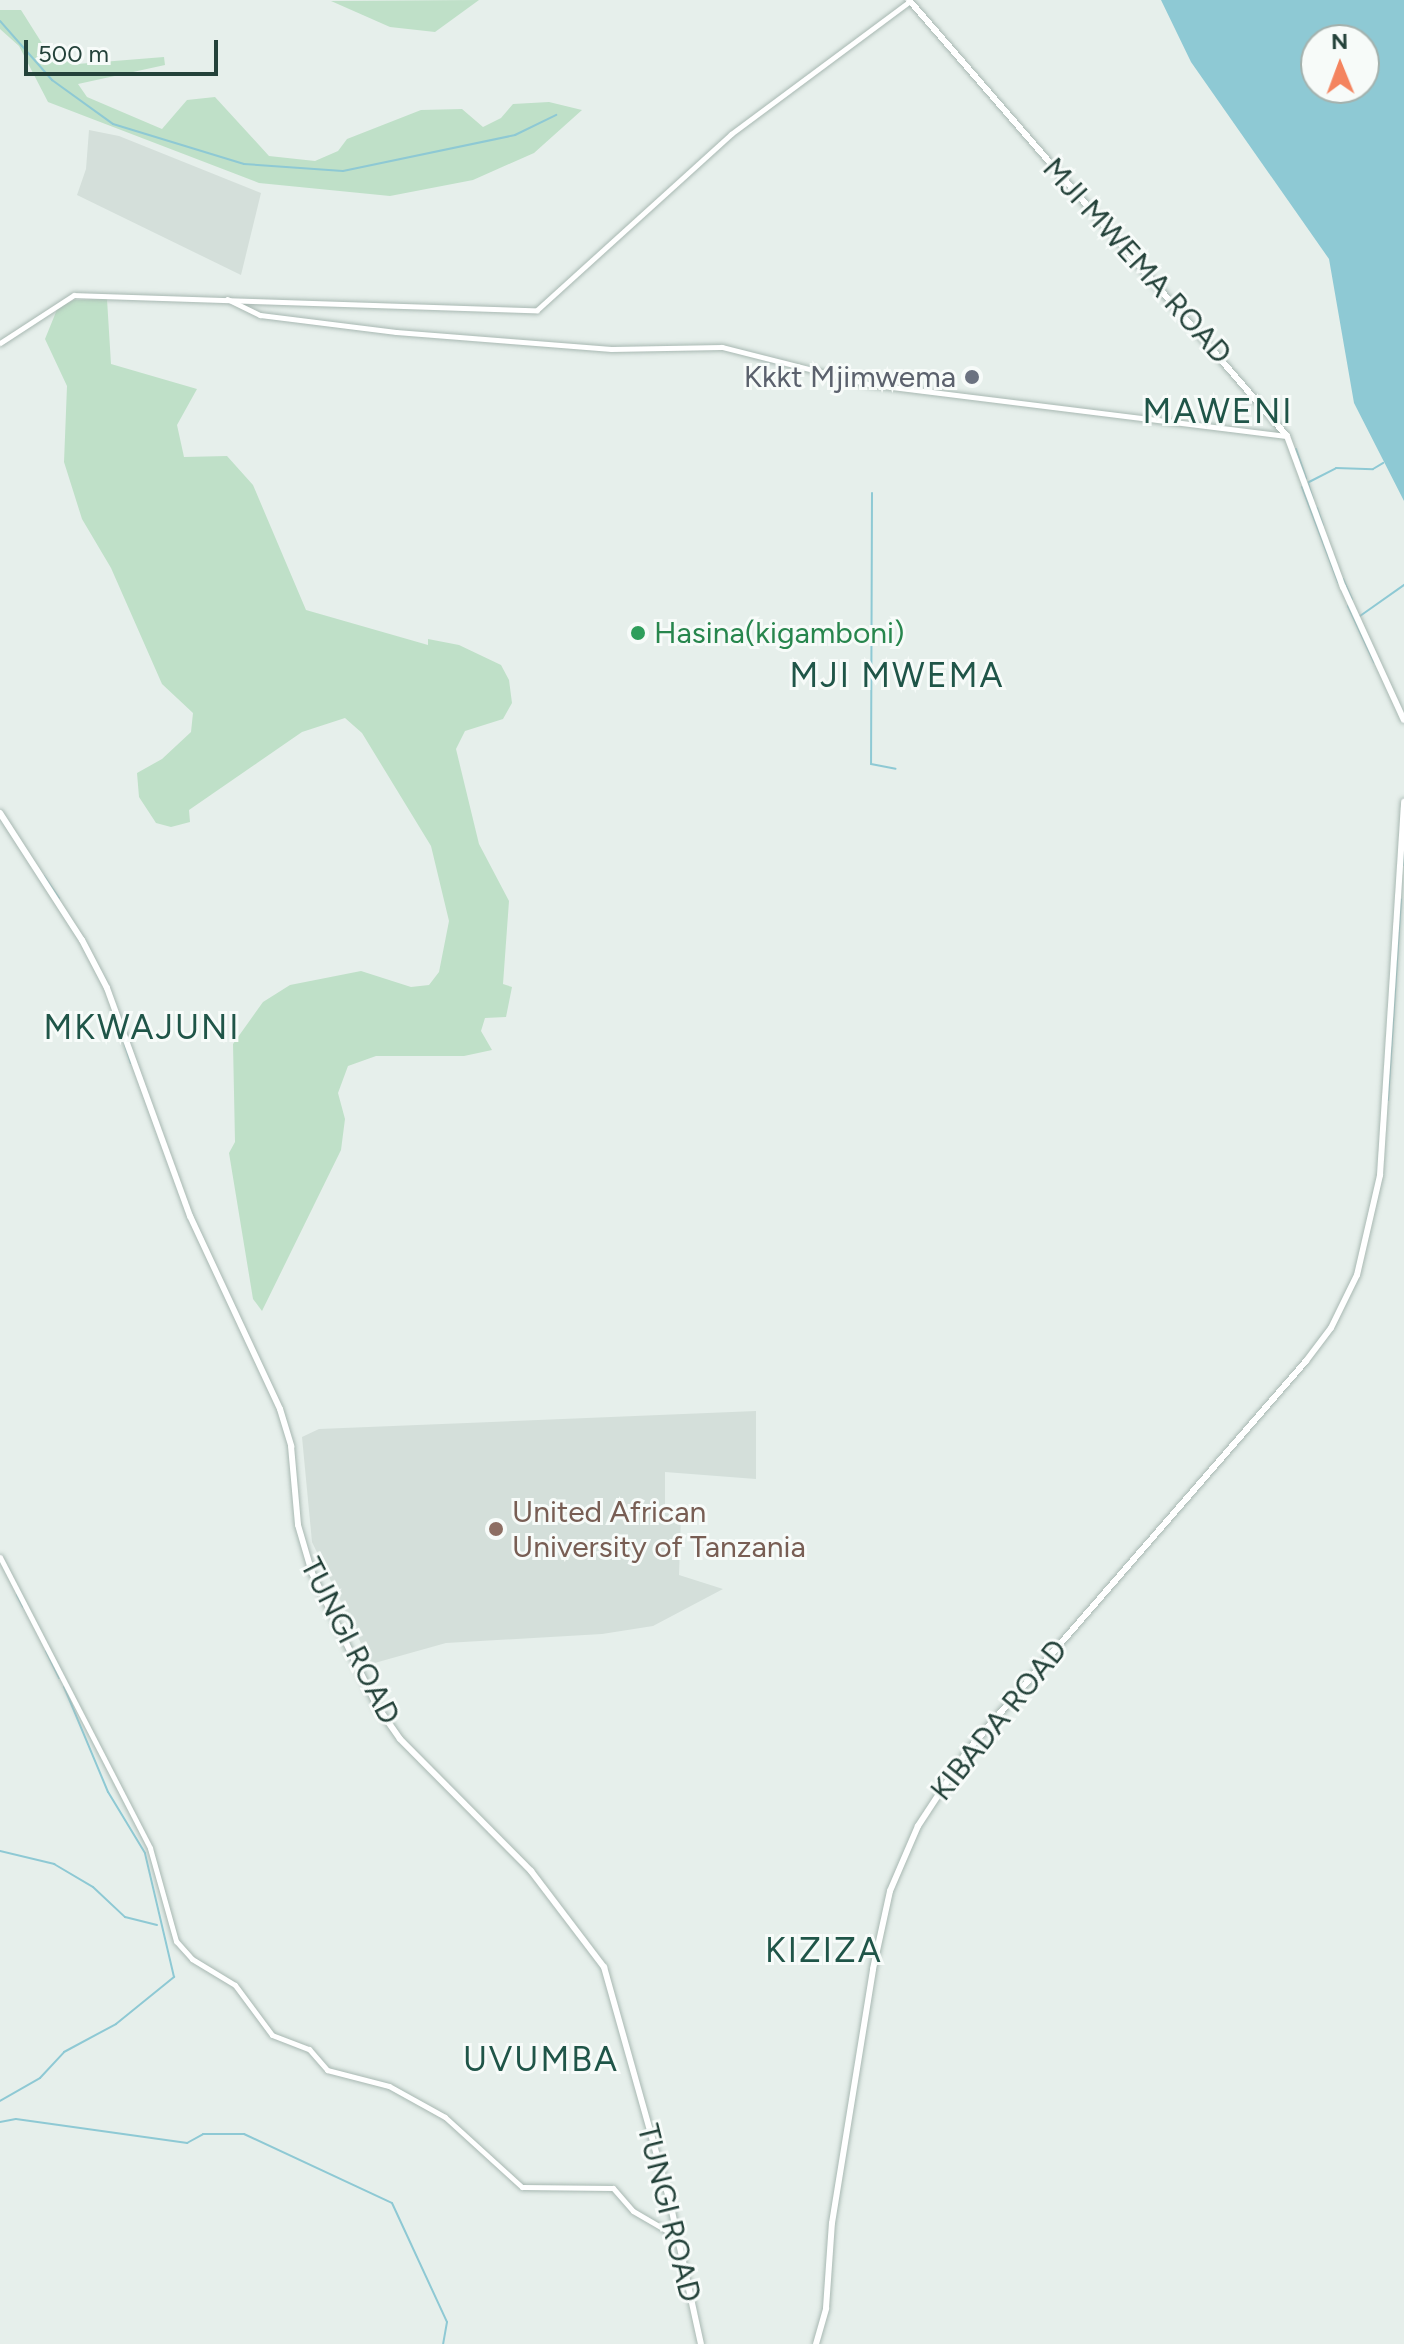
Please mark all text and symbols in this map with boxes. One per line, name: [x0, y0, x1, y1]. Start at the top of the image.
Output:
scale bar: [28, 24, 222, 74]
north arrow: [1300, 24, 1380, 104]
text: N: [1331, 28, 1348, 55]
text: 500 m: [38, 39, 109, 68]
street label: MJI MWEMA ROAD: [1035, 151, 1239, 371]
place label: Kkkt Mjimwema: [744, 359, 956, 395]
marker: Kkkt Mjimwema: [963, 368, 981, 386]
district label: MAWENI: [1143, 392, 1293, 432]
place label: Hasina(kigamboni): [654, 615, 905, 651]
marker: Hasina(kigamboni): [629, 624, 647, 642]
district label: MJI MWEMA: [789, 656, 1005, 696]
district label: MKWAJUNI: [43, 1008, 241, 1048]
place label: United African University of Tanzania: [512, 1494, 806, 1564]
marker: United African University of Tanzania: [487, 1520, 505, 1538]
street label: TUNGI ROAD: [293, 1552, 407, 1730]
street label: KIBADA ROAD: [923, 1632, 1075, 1808]
district label: KIZIZA: [765, 1931, 883, 1971]
district label: UVUMBA: [463, 2040, 619, 2080]
street label: TUNGI ROAD: [630, 2120, 708, 2306]

